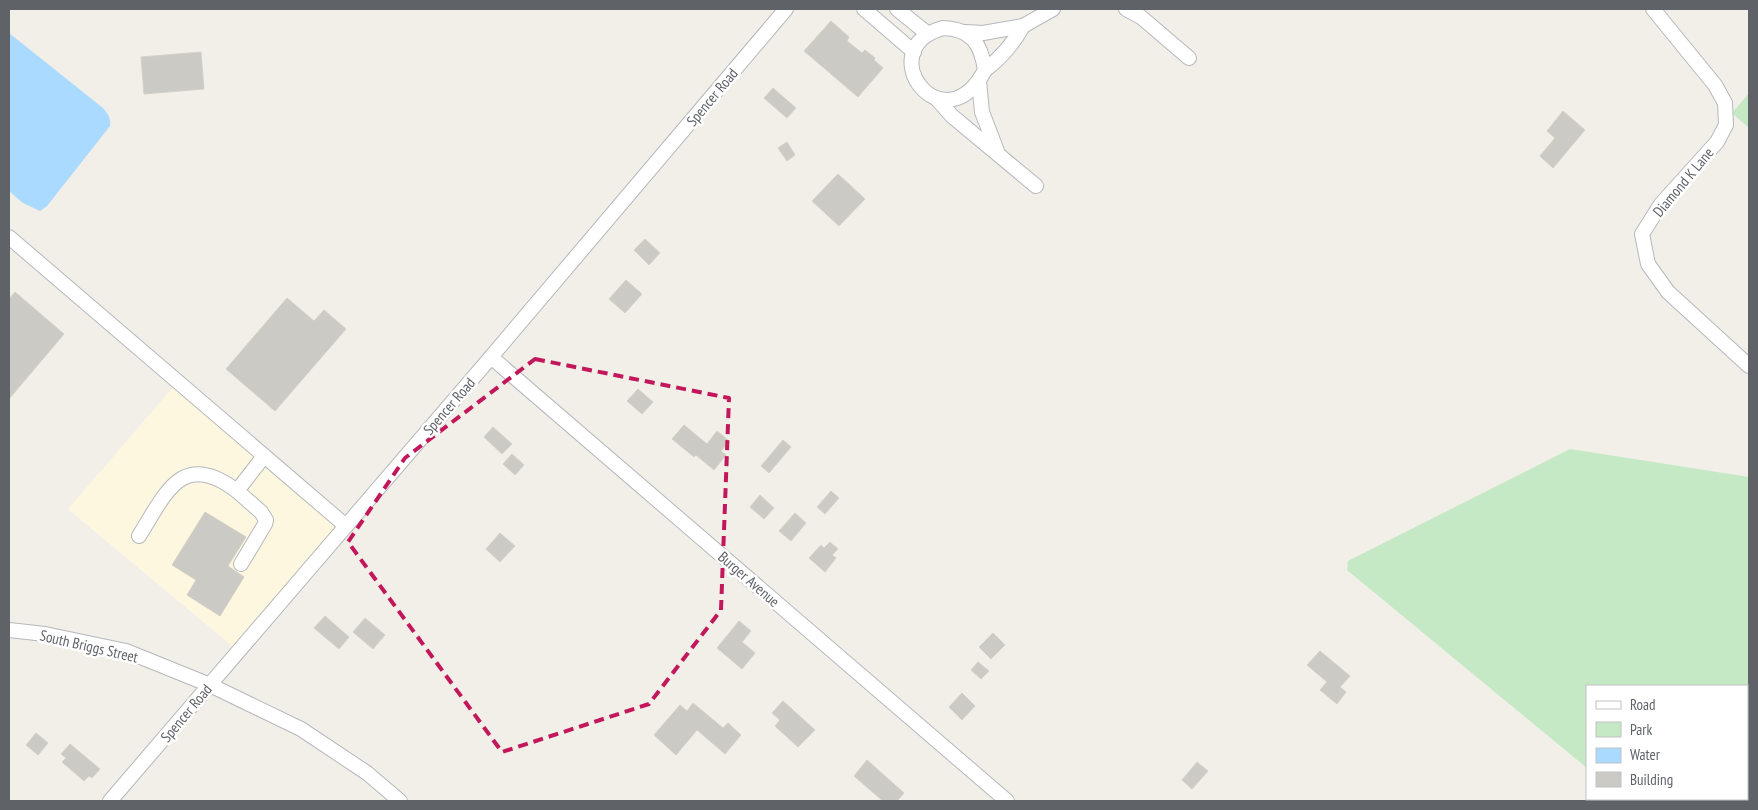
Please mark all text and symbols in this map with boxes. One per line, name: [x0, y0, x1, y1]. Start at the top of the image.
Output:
street label: Spencer Road: [682, 64, 742, 130]
street label: Diamond K Lane: [1649, 143, 1717, 221]
street label: Spencer Road: [419, 373, 479, 439]
street label: Burger Avenue: [714, 547, 784, 611]
street label: South Briggs Street: [38, 625, 140, 667]
street label: Spencer Road: [156, 680, 216, 746]
legend: [1586, 685, 1748, 800]
text: Road: [1630, 695, 1656, 714]
text: Park: [1630, 720, 1652, 739]
text: Water: [1630, 745, 1661, 764]
text: Building: [1630, 770, 1673, 789]

